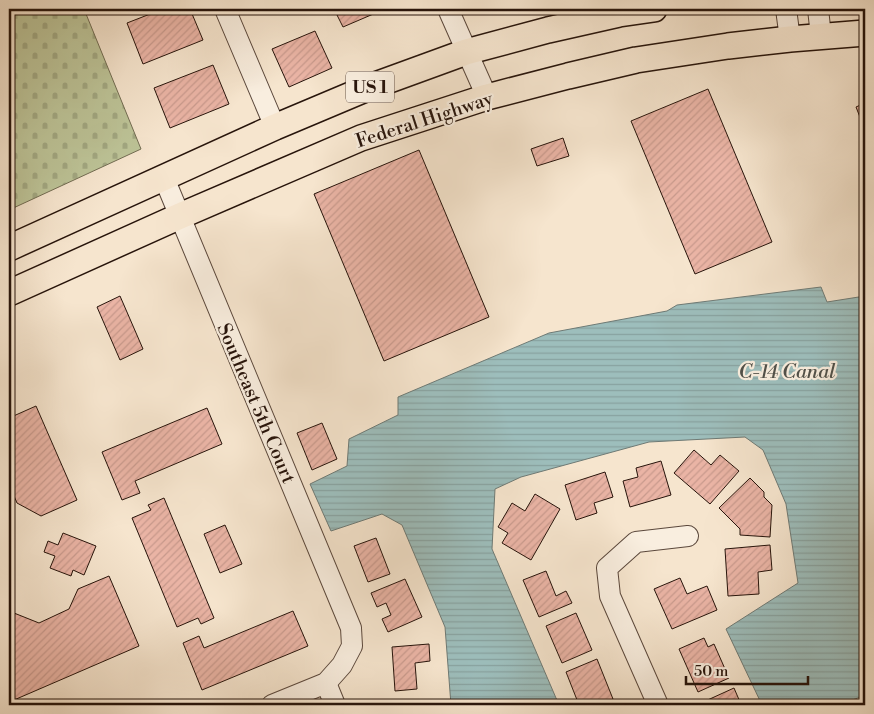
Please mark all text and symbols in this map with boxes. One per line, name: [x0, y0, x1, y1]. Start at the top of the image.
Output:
road number: US 1: [346, 72, 394, 102]
street label: Federal Highway: [353, 86, 497, 153]
street label: Southeast 5th Court: [211, 320, 301, 487]
water label: C-14 Canal: [738, 360, 836, 385]
scale bar: [686, 654, 809, 686]
text: 50 m: [694, 662, 728, 681]

